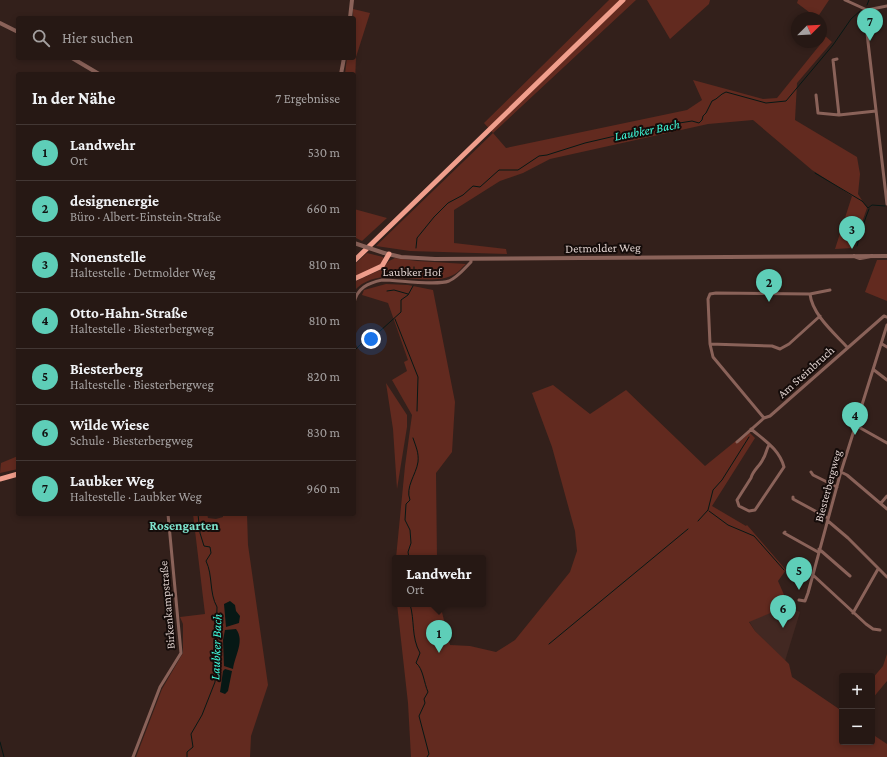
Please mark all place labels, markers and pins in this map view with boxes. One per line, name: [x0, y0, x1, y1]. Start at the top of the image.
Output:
pin: 7: [857, 8, 883, 41]
pin: 3: [839, 216, 865, 249]
pin: 2: [756, 269, 782, 302]
pin: 4: [842, 402, 868, 435]
pin: 5: [786, 557, 812, 590]
pin: 6: [770, 595, 796, 628]
pin: 1: [426, 620, 452, 653]

